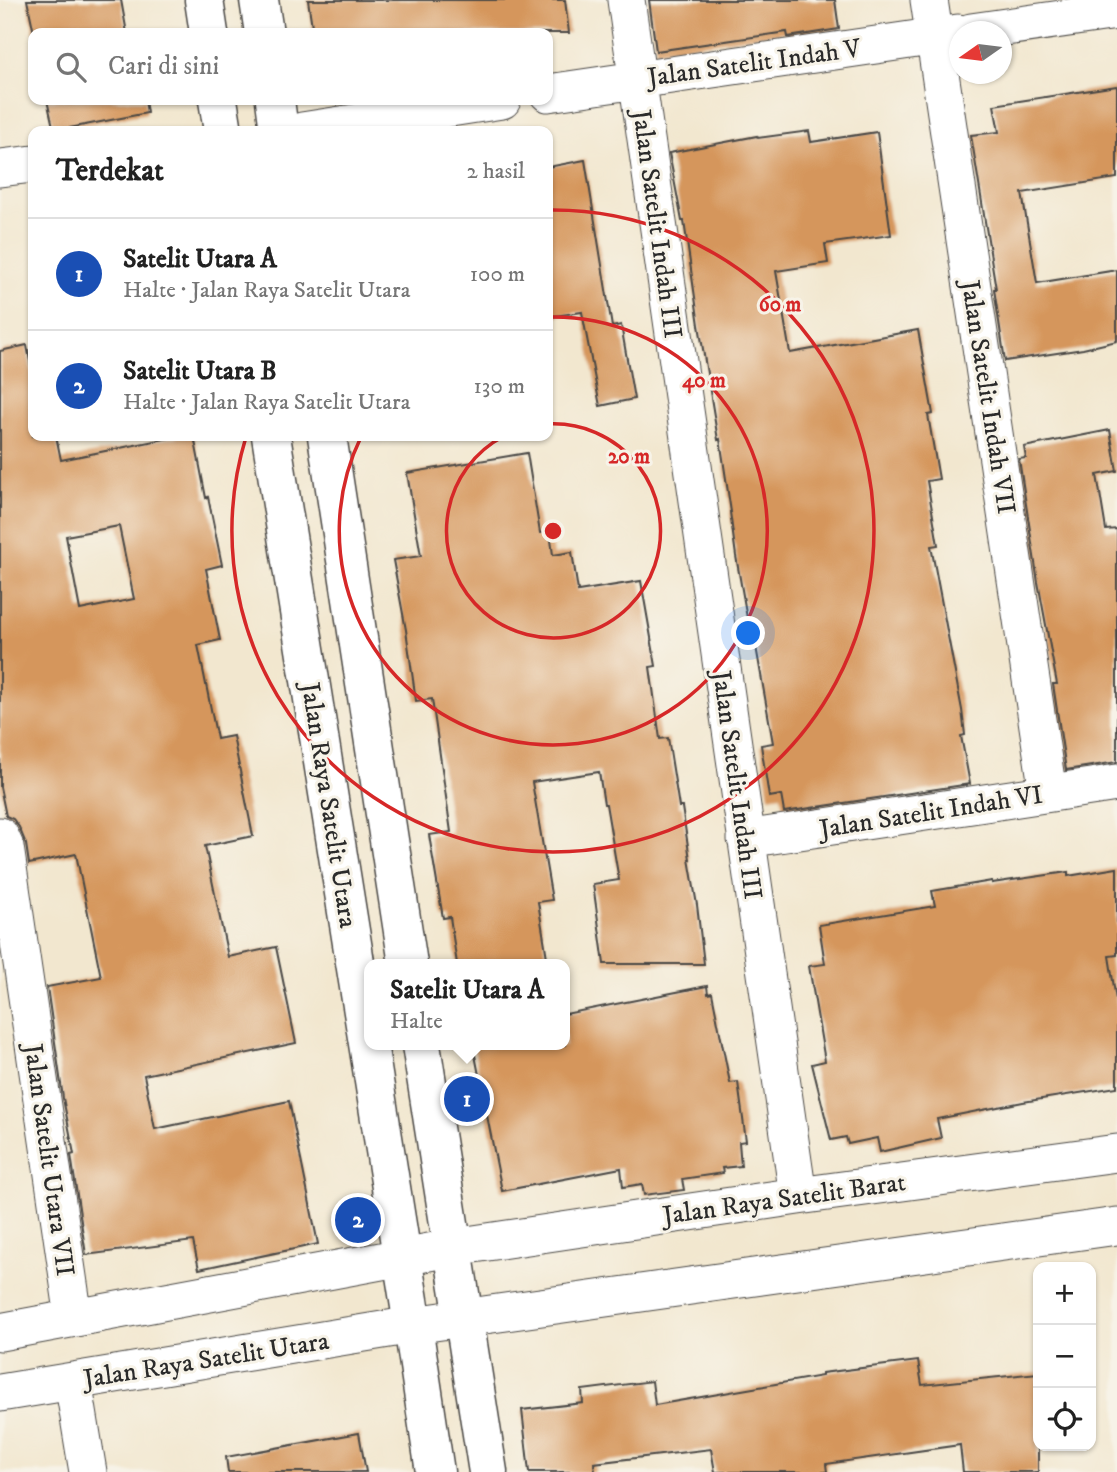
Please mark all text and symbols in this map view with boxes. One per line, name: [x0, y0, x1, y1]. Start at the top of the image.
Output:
north arrow: [949, 21, 1012, 84]
search box: [28, 28, 553, 105]
street label: Jalan Satelit Indah V: [644, 32, 863, 95]
icon: search: [52, 48, 90, 86]
text: Cari di sini: [108, 50, 219, 83]
street label: Jalan Satelit Indah III: [624, 106, 689, 341]
text: Terdekat: [56, 153, 164, 190]
text: 2 hasil: [466, 157, 525, 186]
text: Satelit Utara A: [123, 243, 277, 276]
text: 1: [75, 260, 83, 289]
text: 100 m: [470, 260, 525, 289]
text: Halte · Jalan Raya Satelit Utara: [123, 276, 410, 305]
street label: Jalan Satelit Indah VII: [952, 276, 1022, 517]
text: 60 m: [759, 292, 801, 318]
text: Satelit Utara B: [123, 355, 277, 388]
text: 40 m: [682, 368, 726, 394]
text: 2: [73, 372, 85, 401]
text: 130 m: [473, 372, 525, 401]
text: Halte · Jalan Raya Satelit Utara: [123, 388, 410, 417]
text: 20 m: [608, 444, 650, 470]
centre of rings: [541, 519, 565, 543]
your location: [731, 616, 765, 650]
street label: Jalan Satelit Indah III: [704, 667, 769, 902]
street label: Jalan Raya Satelit Utara: [293, 678, 364, 930]
street label: Jalan Satelit Indah VI: [815, 779, 1045, 847]
popup: [364, 959, 570, 1050]
text: Satelit Utara A: [390, 974, 544, 1007]
text: Halte: [390, 1007, 443, 1036]
street label: Jalan Satelit Utara VII: [16, 1040, 81, 1278]
pin: 1: [444, 1073, 490, 1125]
street label: Jalan Raya Satelit Barat: [659, 1166, 908, 1233]
pin: 2: [335, 1194, 381, 1246]
map controls: [1033, 1262, 1096, 1451]
button: +: [1033, 1262, 1096, 1325]
street label: Jalan Raya Satelit Utara: [79, 1325, 331, 1396]
button: −: [1033, 1325, 1096, 1388]
button: locate: [1033, 1388, 1096, 1451]

